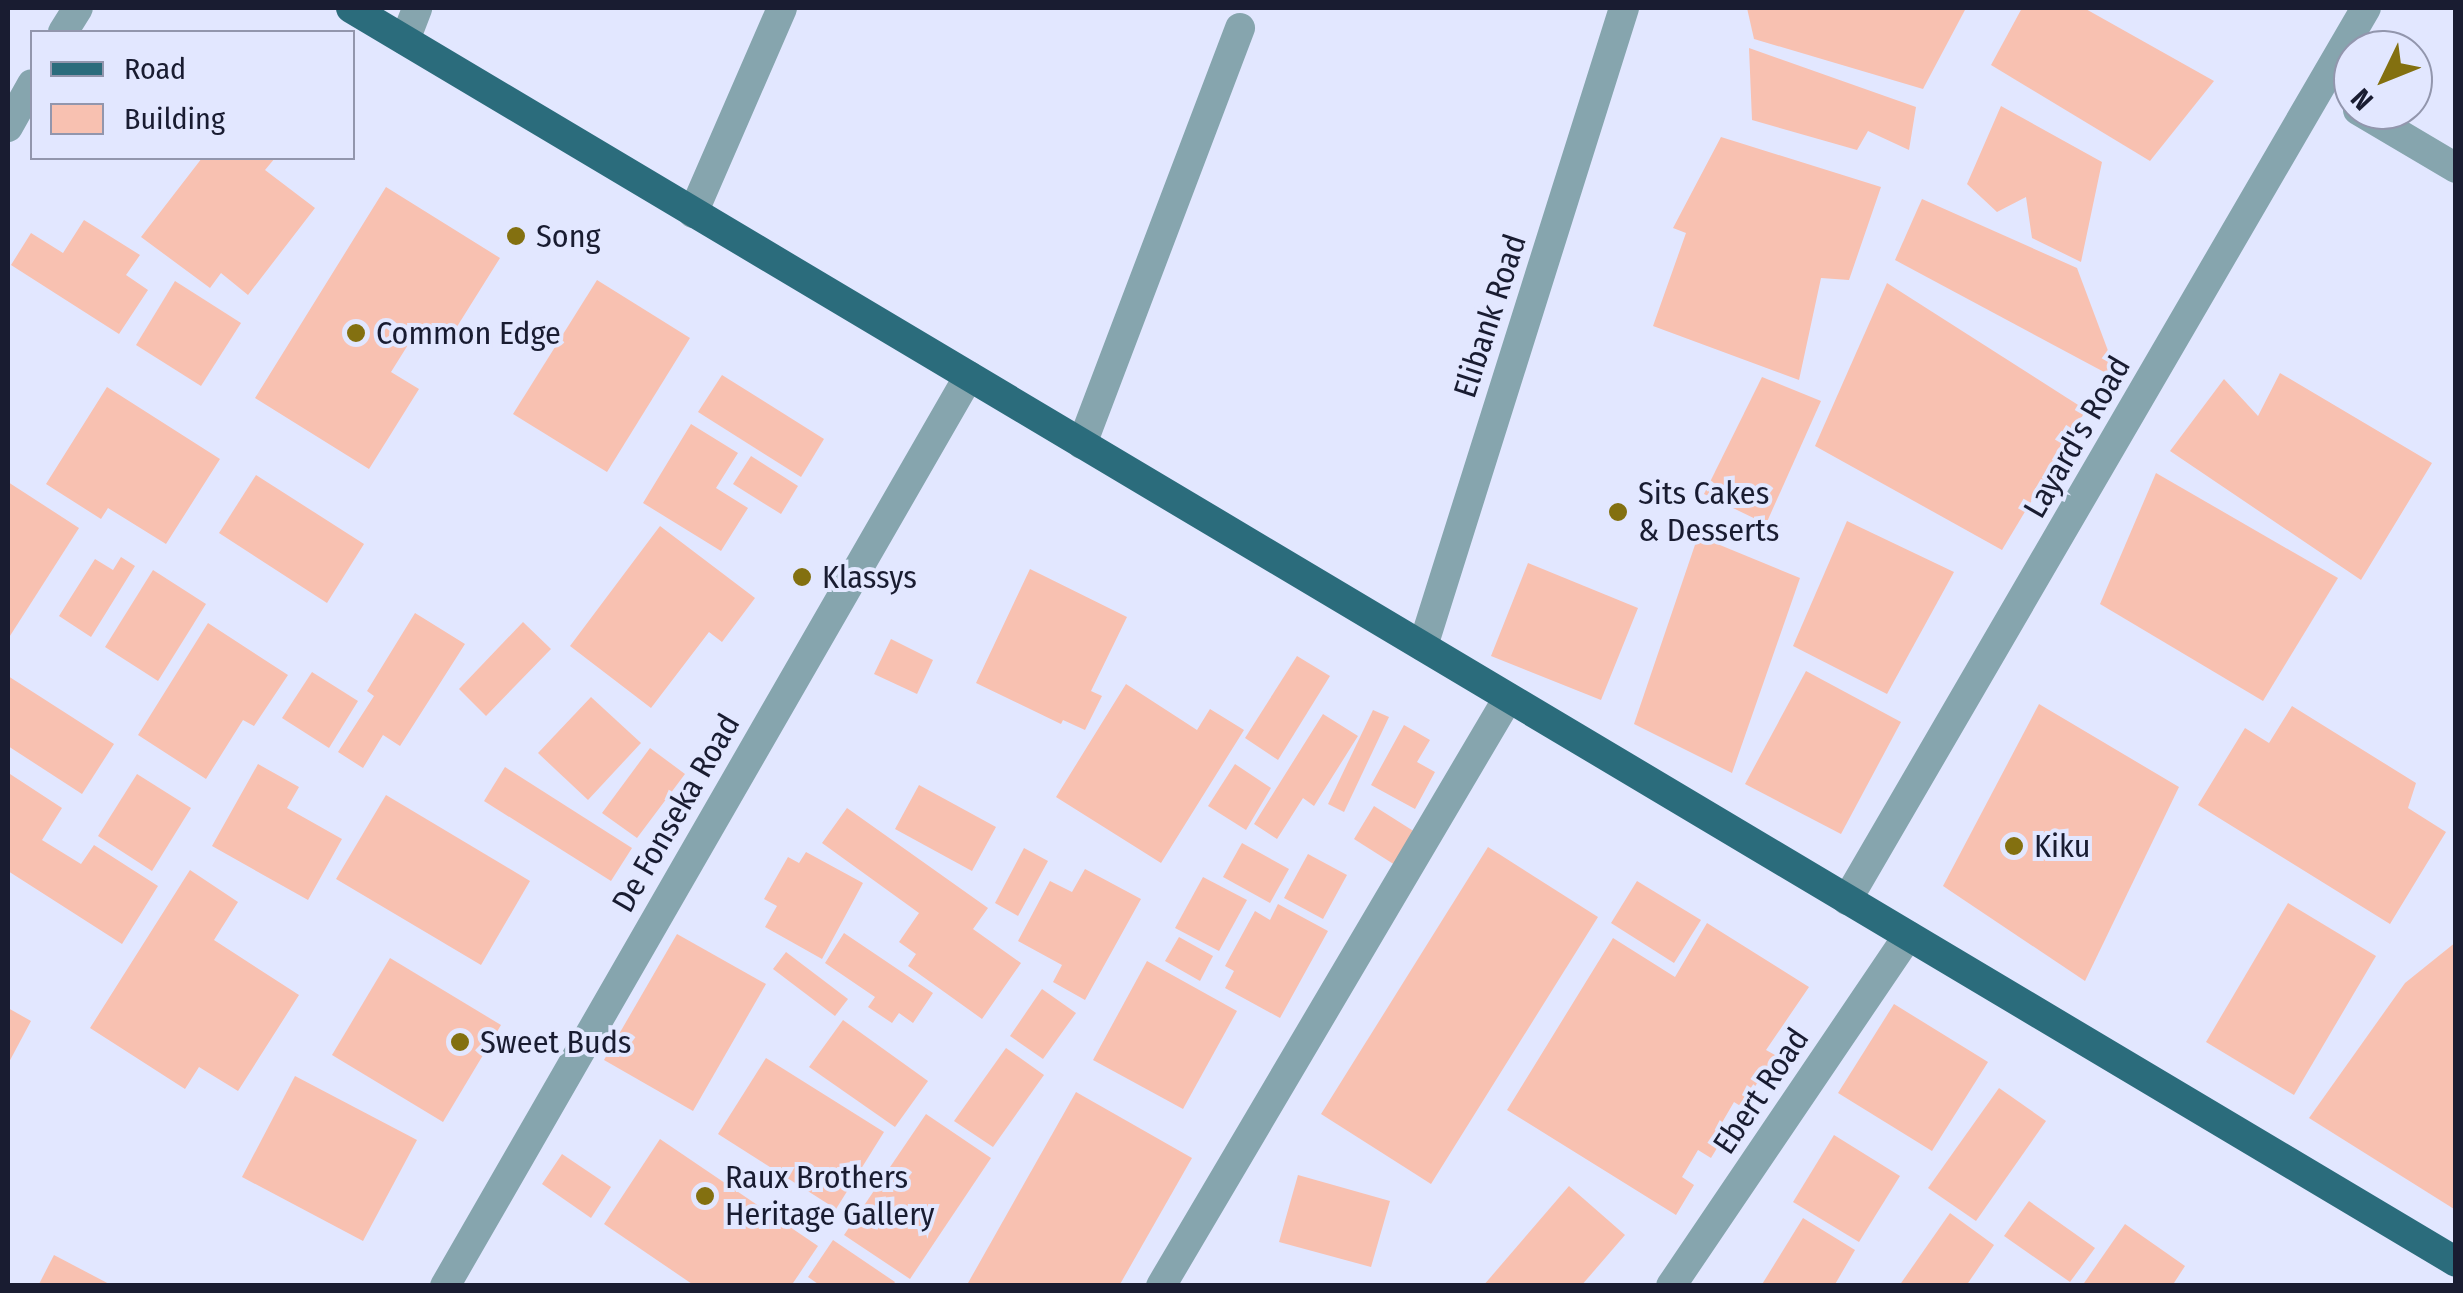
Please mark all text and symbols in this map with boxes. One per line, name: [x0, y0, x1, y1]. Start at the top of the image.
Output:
legend: [30, 30, 355, 160]
north arrow: [2333, 30, 2433, 130]
text: Road: [124, 51, 186, 87]
text: N: [2344, 82, 2380, 117]
text: Building: [124, 101, 225, 137]
place label: Song: [536, 217, 601, 255]
marker: Song: [505, 225, 527, 247]
street label: Elibank Road: [1446, 230, 1534, 402]
place label: Common Edge: [376, 314, 561, 352]
marker: Common Edge: [345, 322, 367, 344]
street label: Layard's Road: [2015, 350, 2139, 524]
place label: Sits Cakes & Desserts: [1638, 475, 1779, 550]
marker: Sits Cakes & Desserts: [1607, 501, 1629, 523]
place label: Klassys: [822, 558, 917, 596]
marker: Klassys: [791, 566, 813, 588]
street label: De Fonseka Road: [604, 707, 748, 919]
place label: Kiku: [2034, 827, 2090, 865]
marker: Kiku: [2003, 835, 2025, 857]
street label: Ebert Road: [1705, 1021, 1817, 1161]
place label: Sweet Buds: [480, 1023, 631, 1061]
marker: Sweet Buds: [449, 1031, 471, 1053]
place label: Raux Brothers Heritage Gallery: [725, 1159, 935, 1234]
marker: Raux Brothers Heritage Gallery: [694, 1185, 716, 1207]

